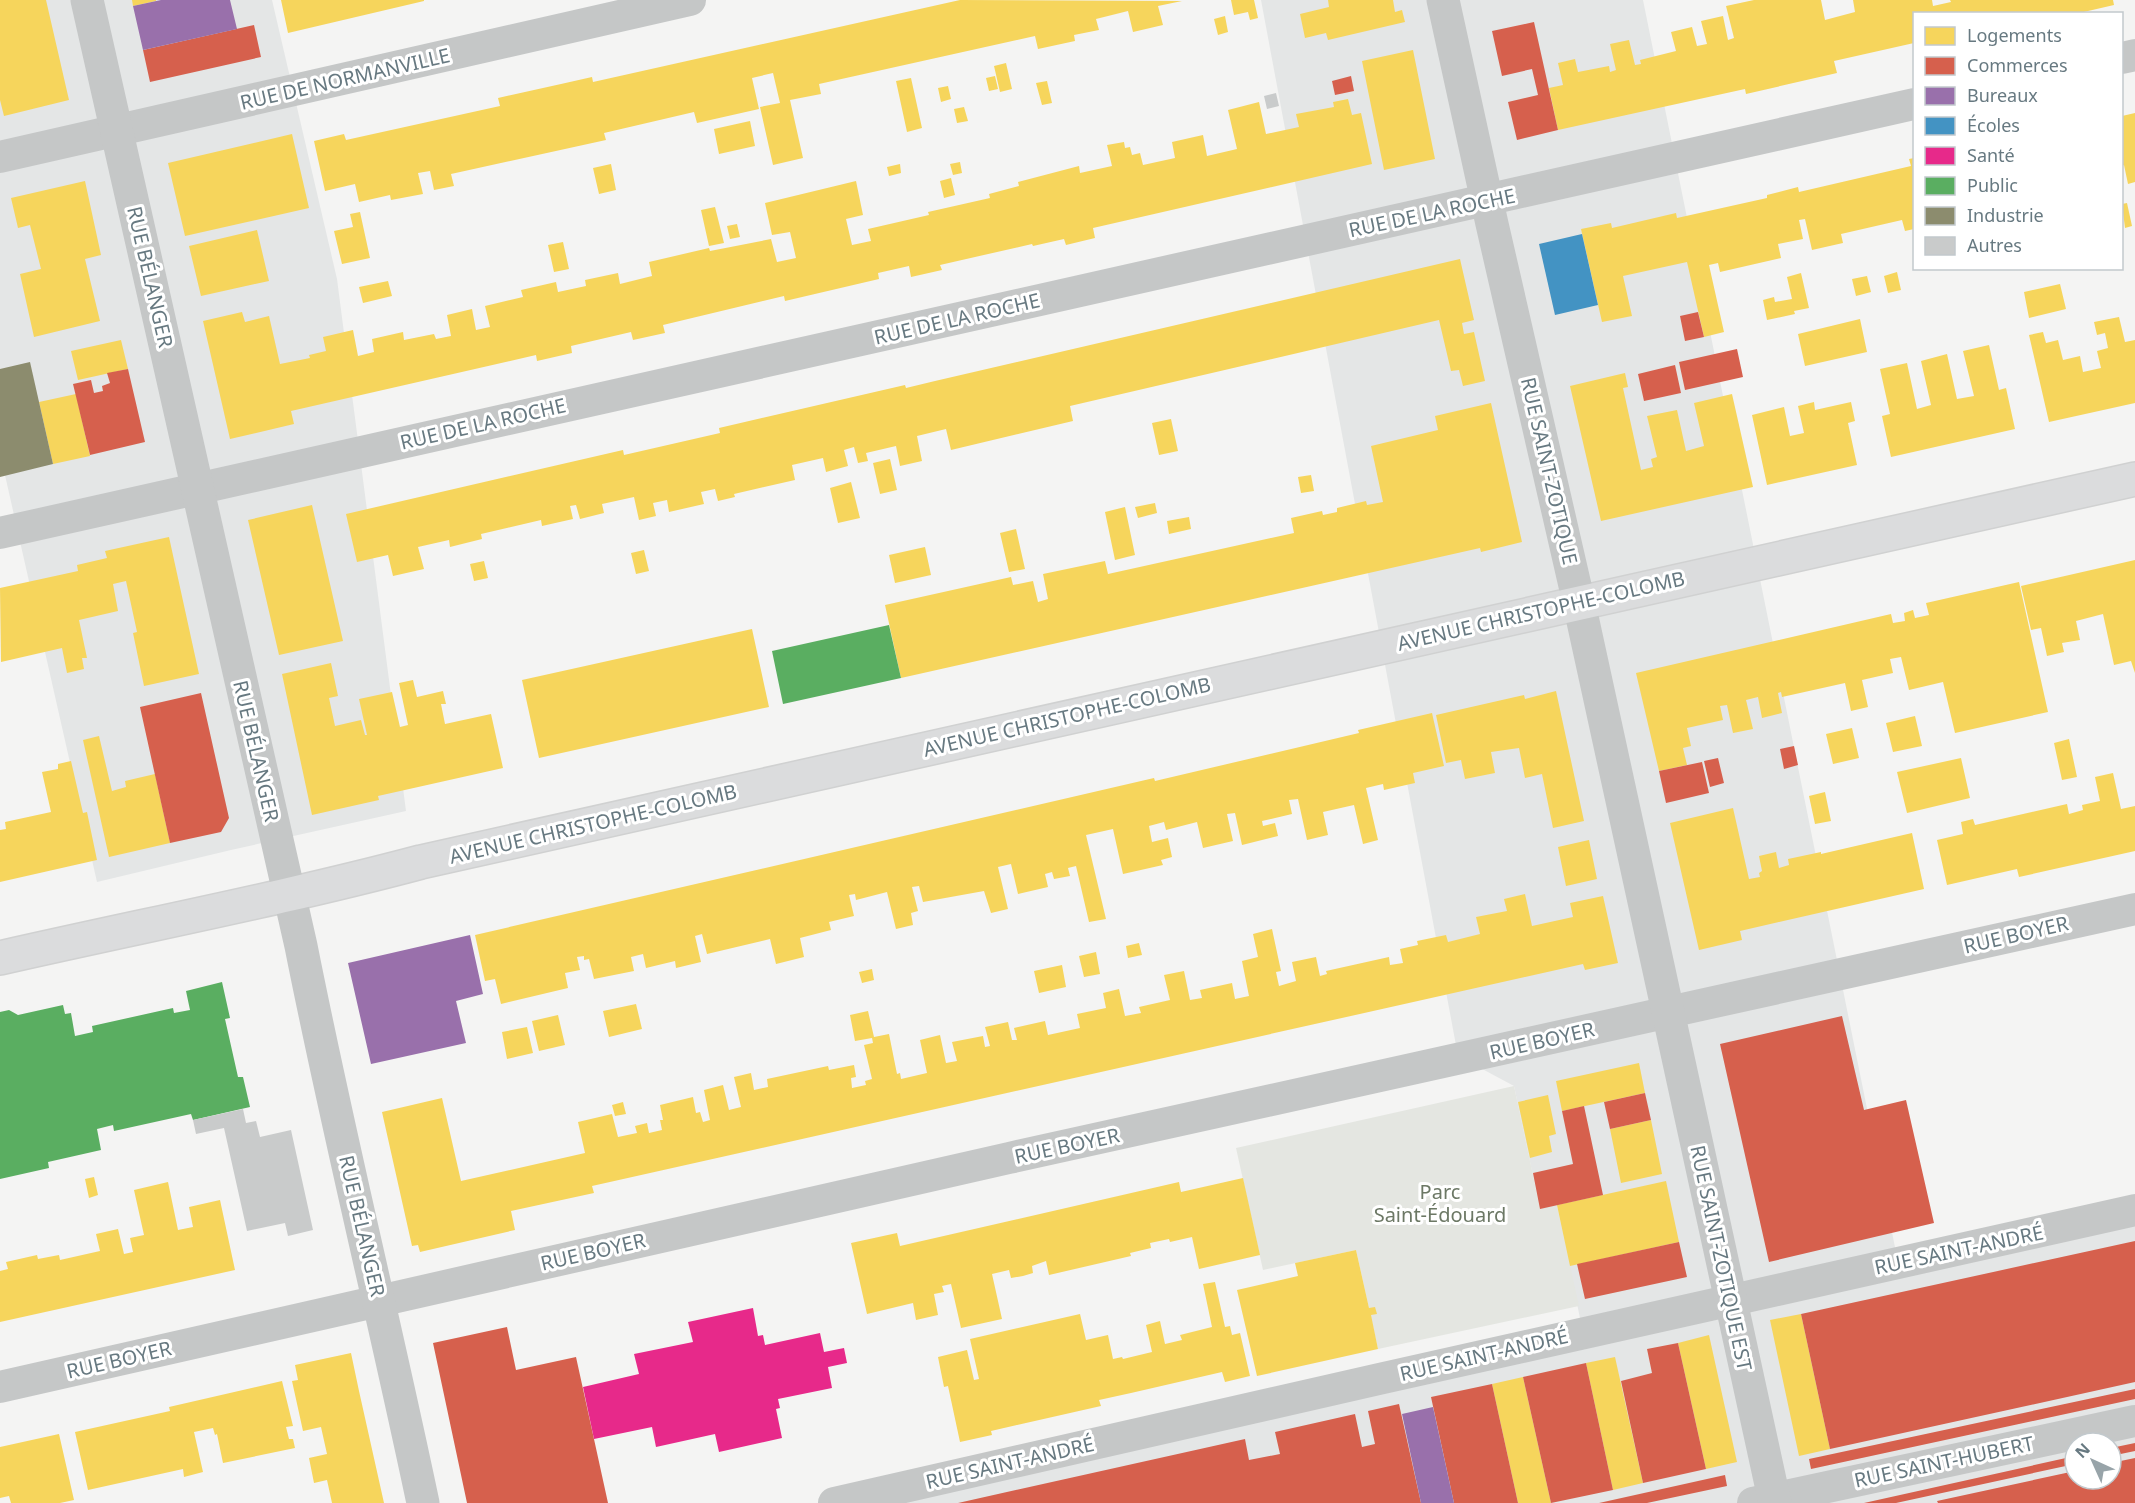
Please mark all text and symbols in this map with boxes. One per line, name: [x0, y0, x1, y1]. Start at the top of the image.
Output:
legend: [1913, 12, 2123, 270]
text: Logements: [1967, 23, 2062, 47]
street label: RUE DE NORMANVILLE: [237, 41, 452, 116]
text: Commerces: [1967, 53, 2068, 77]
text: Bureaux: [1967, 83, 2038, 107]
text: Écoles: [1967, 113, 2020, 137]
text: Santé: [1967, 143, 2015, 167]
text: Public: [1967, 173, 2018, 197]
street label: RUE DE LA ROCHE: [1346, 182, 1518, 243]
text: Industrie: [1967, 203, 2044, 227]
street label: RUE BÉLANGER: [121, 204, 180, 351]
text: Autres: [1967, 233, 2022, 257]
street label: RUE DE LA ROCHE: [871, 286, 1042, 351]
street label: RUE SAINT-ZOTIQUE: [1515, 375, 1584, 567]
street label: RUE DE LA ROCHE: [397, 391, 568, 456]
street label: AVENUE CHRISTOPHE-COLOMB: [1394, 564, 1687, 657]
street label: AVENUE CHRISTOPHE-COLOMB: [920, 670, 1213, 763]
street label: RUE BÉLANGER: [227, 678, 286, 825]
street label: AVENUE CHRISTOPHE-COLOMB: [446, 777, 739, 870]
street label: RUE BOYER: [1961, 909, 2071, 960]
street label: RUE BOYER: [1487, 1015, 1597, 1066]
street label: RUE BOYER: [1012, 1121, 1122, 1170]
street label: RUE SAINT-ZOTIQUE EST: [1684, 1143, 1759, 1373]
street label: RUE BÉLANGER: [333, 1153, 392, 1300]
park label: Parc Saint-Édouard: [1374, 1178, 1506, 1228]
street label: RUE SAINT-ANDRÉ: [1872, 1218, 2046, 1281]
street label: RUE BOYER: [538, 1226, 648, 1277]
street label: RUE SAINT-ANDRÉ: [1397, 1322, 1571, 1387]
street label: RUE BOYER: [64, 1334, 174, 1385]
street label: RUE SAINT-HUBERT: [1852, 1429, 2036, 1494]
street label: RUE SAINT-ANDRÉ: [923, 1430, 1097, 1495]
north arrow: [2063, 1431, 2123, 1491]
text: N: [2070, 1438, 2095, 1463]

